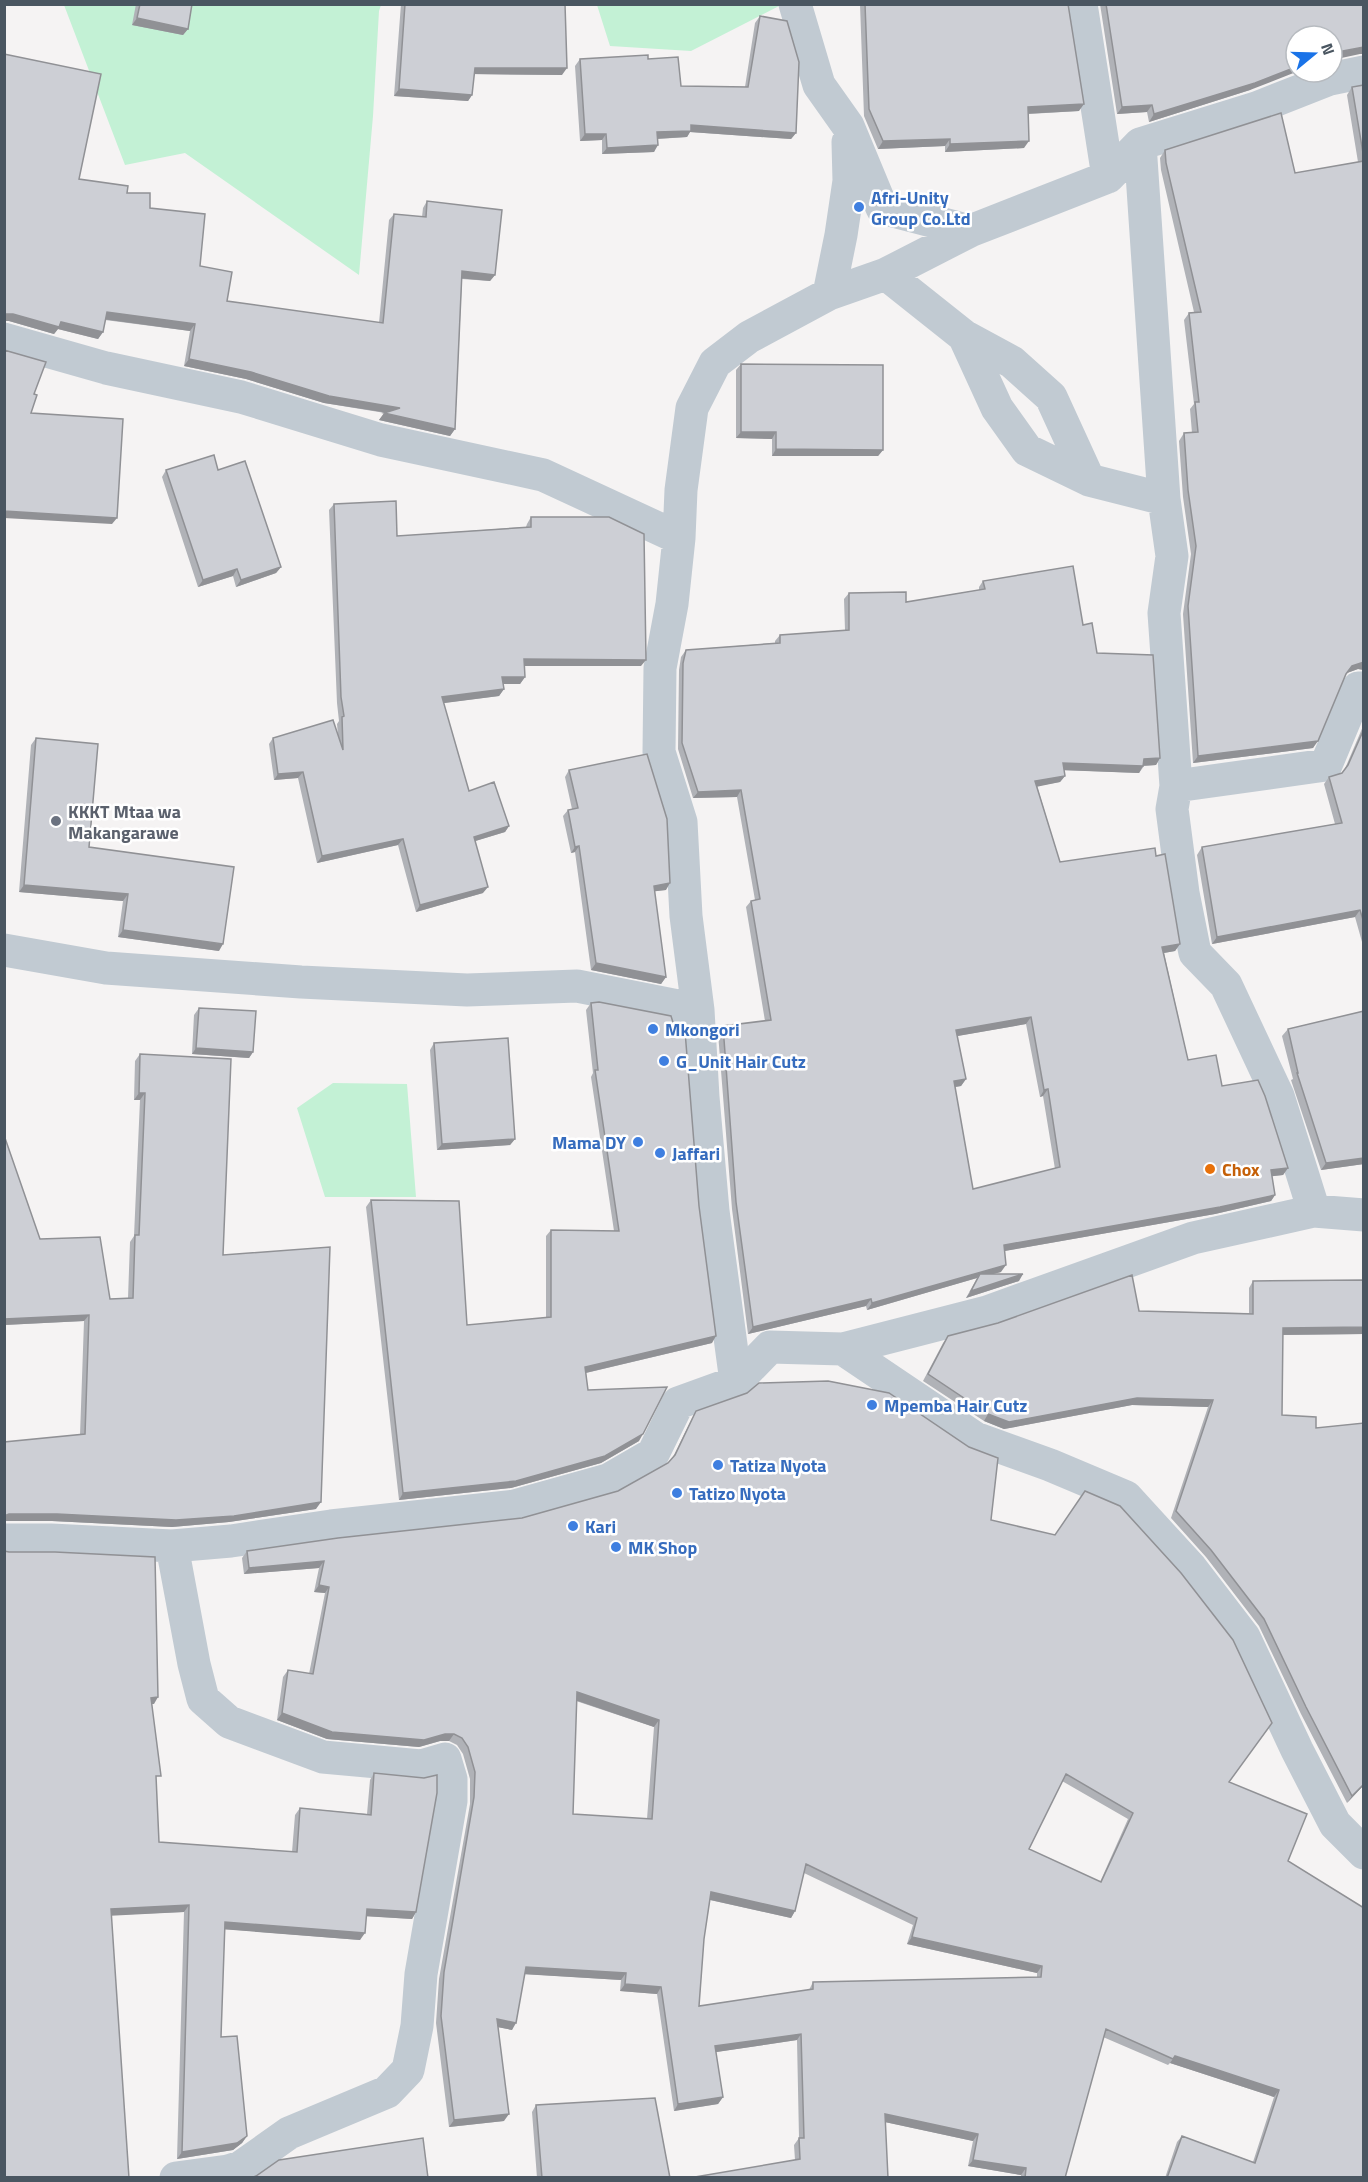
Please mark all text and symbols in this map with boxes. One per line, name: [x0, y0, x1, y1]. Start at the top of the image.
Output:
north arrow: [1284, 24, 1344, 84]
text: N: [1315, 40, 1341, 58]
place label: Afri-Unity Group Co.Ltd: [871, 184, 971, 232]
marker: Afri-Unity Group Co.Ltd: [852, 200, 866, 214]
place label: KKKT Mtaa wa Makangarawe: [68, 798, 181, 846]
marker: KKKT Mtaa wa Makangarawe: [49, 814, 63, 828]
place label: Mkongori: [665, 1016, 740, 1043]
marker: Mkongori: [646, 1022, 660, 1036]
place label: G_Unit Hair Cutz: [676, 1048, 806, 1075]
marker: G_Unit Hair Cutz: [657, 1054, 671, 1068]
place label: Mama DY: [552, 1129, 627, 1156]
marker: Mama DY: [631, 1135, 645, 1149]
place label: Jaffari: [672, 1140, 720, 1167]
marker: Jaffari: [653, 1146, 667, 1160]
place label: Chox: [1222, 1156, 1260, 1183]
marker: Chox: [1203, 1162, 1217, 1176]
place label: Mpemba Hair Cutz: [884, 1392, 1028, 1419]
marker: Mpemba Hair Cutz: [865, 1398, 879, 1412]
place label: Tatiza Nyota: [730, 1452, 827, 1479]
marker: Tatiza Nyota: [711, 1458, 725, 1472]
place label: Tatizo Nyota: [689, 1480, 786, 1507]
marker: Tatizo Nyota: [670, 1486, 684, 1500]
place label: Kari: [585, 1513, 616, 1540]
marker: Kari: [566, 1519, 580, 1533]
place label: MK Shop: [628, 1534, 697, 1561]
marker: MK Shop: [609, 1540, 623, 1554]

